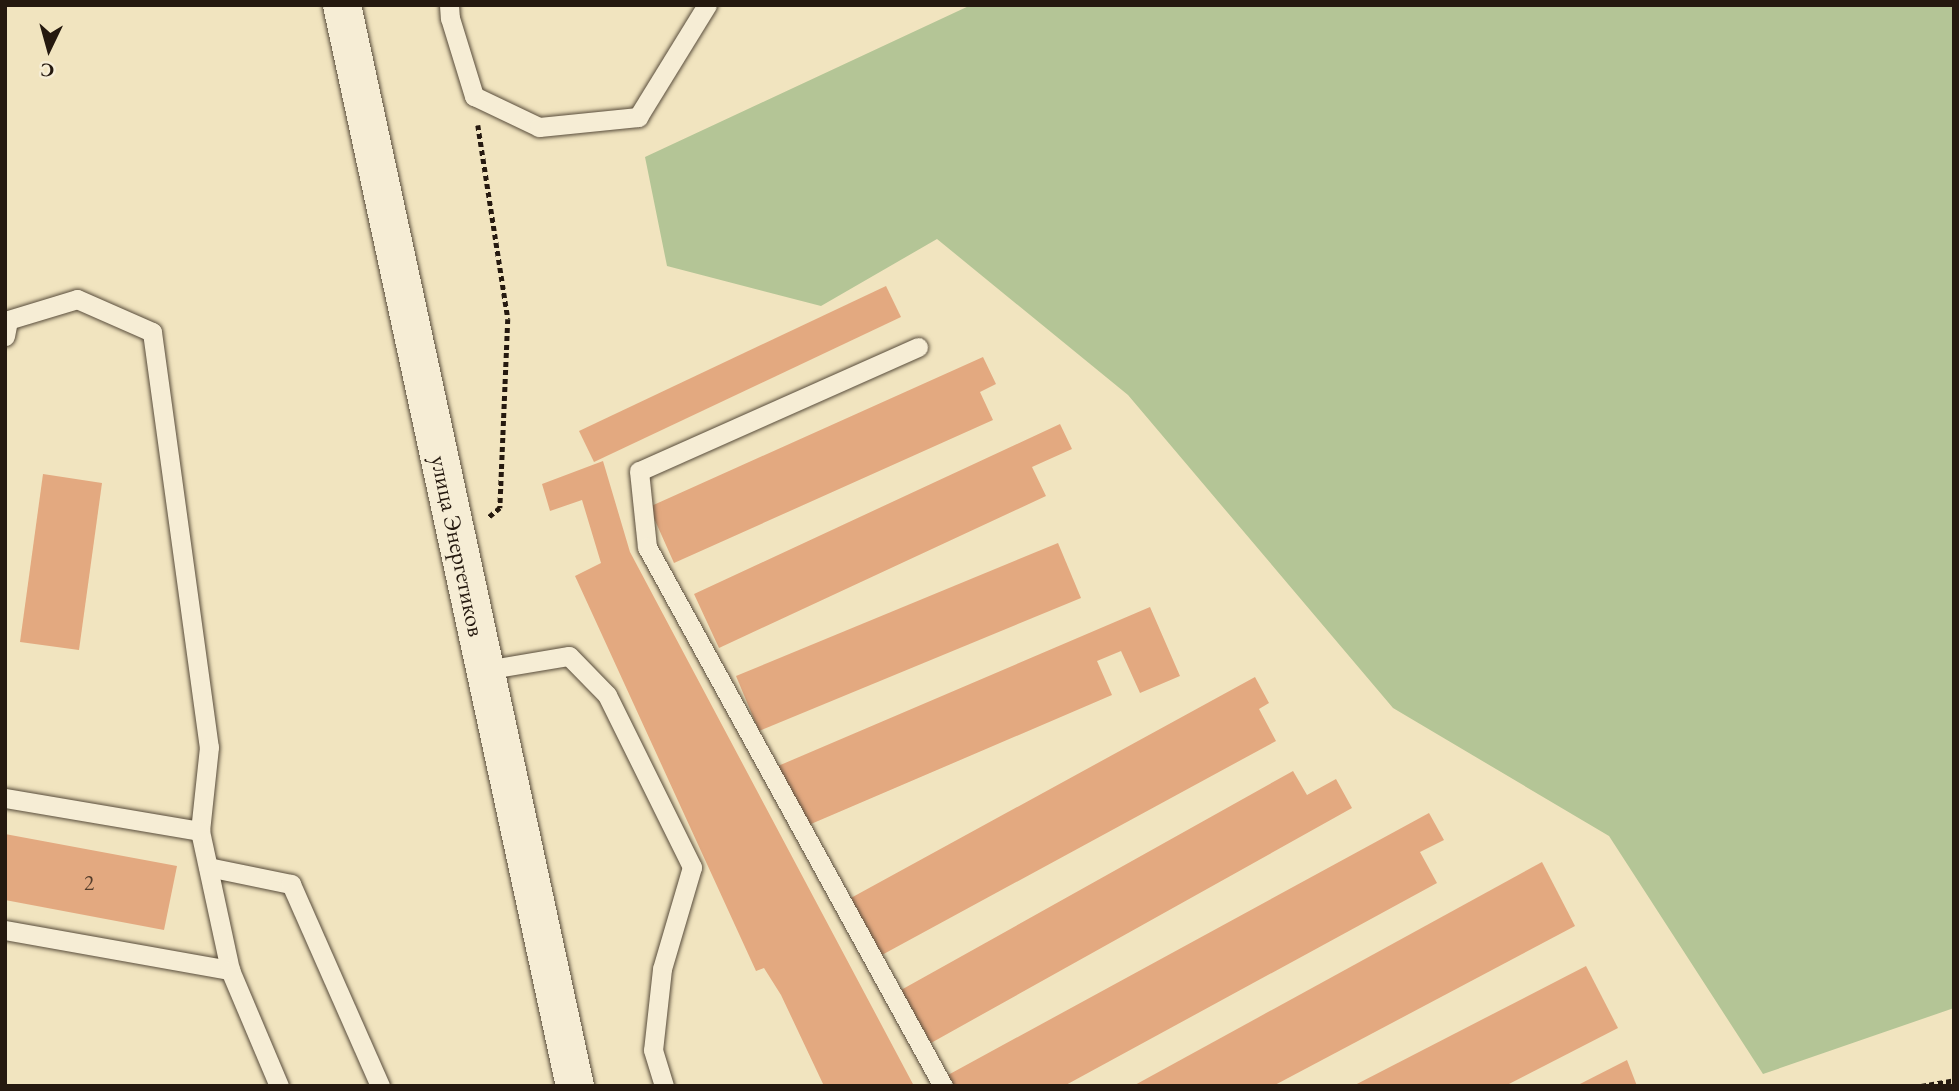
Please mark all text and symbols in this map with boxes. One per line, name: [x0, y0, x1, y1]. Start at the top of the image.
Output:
north arrow: [14, 14, 84, 84]
text: С: [39, 57, 55, 83]
street label: улица Энергетиков: [425, 453, 491, 639]
house number: 2: [84, 870, 94, 896]

